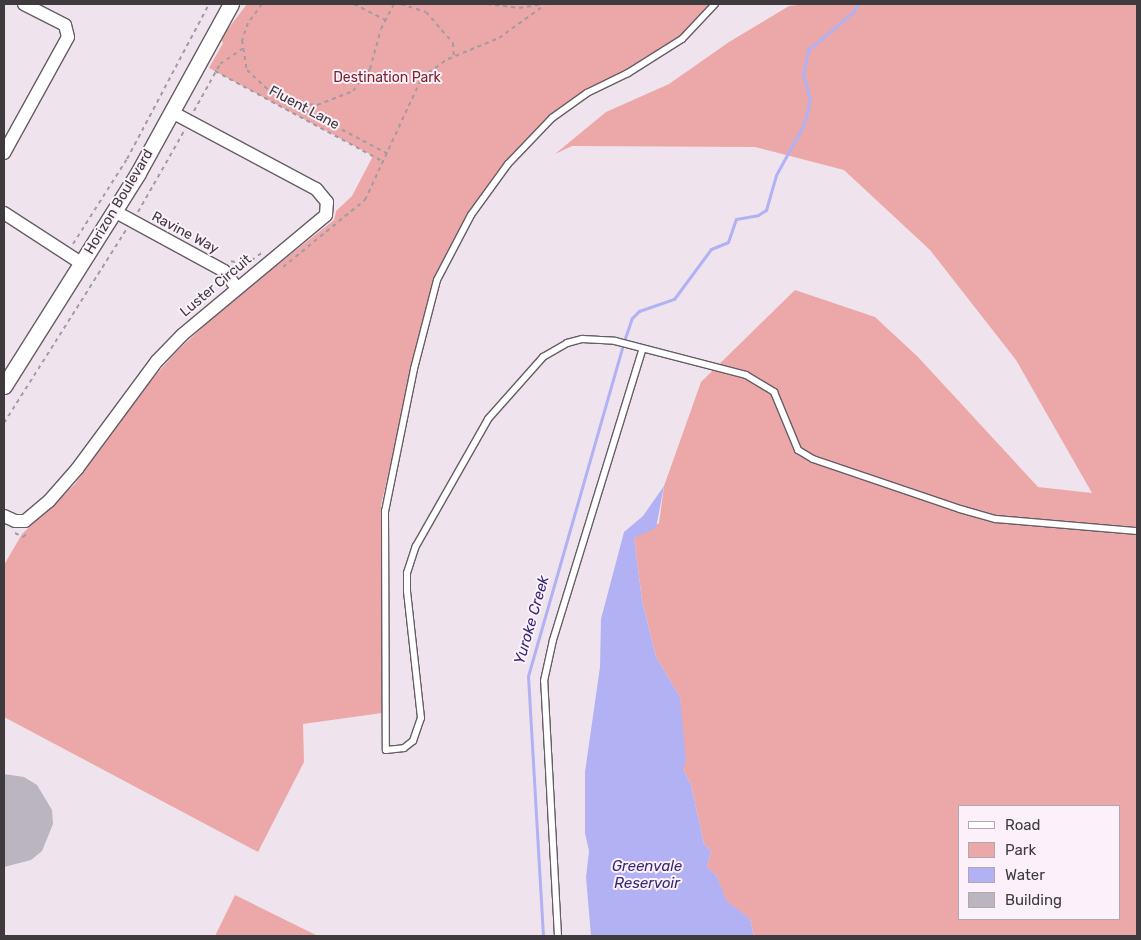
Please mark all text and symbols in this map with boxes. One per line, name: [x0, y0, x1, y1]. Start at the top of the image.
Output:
park label: Destination Park: [333, 70, 441, 86]
street label: Fluent Lane: [266, 82, 342, 134]
street label: Horizon Boulevard: [81, 147, 157, 257]
street label: Ravine Way: [148, 208, 222, 258]
street label: Luster Circuit: [177, 251, 255, 321]
water label: Yuroke Creek: [511, 574, 553, 666]
legend: [958, 805, 1121, 920]
text: Road: [1005, 816, 1041, 834]
text: Park: [1005, 841, 1036, 859]
water label: Greenvale Reservoir: [612, 857, 682, 892]
text: Water: [1005, 866, 1045, 884]
text: Building: [1005, 891, 1062, 909]

